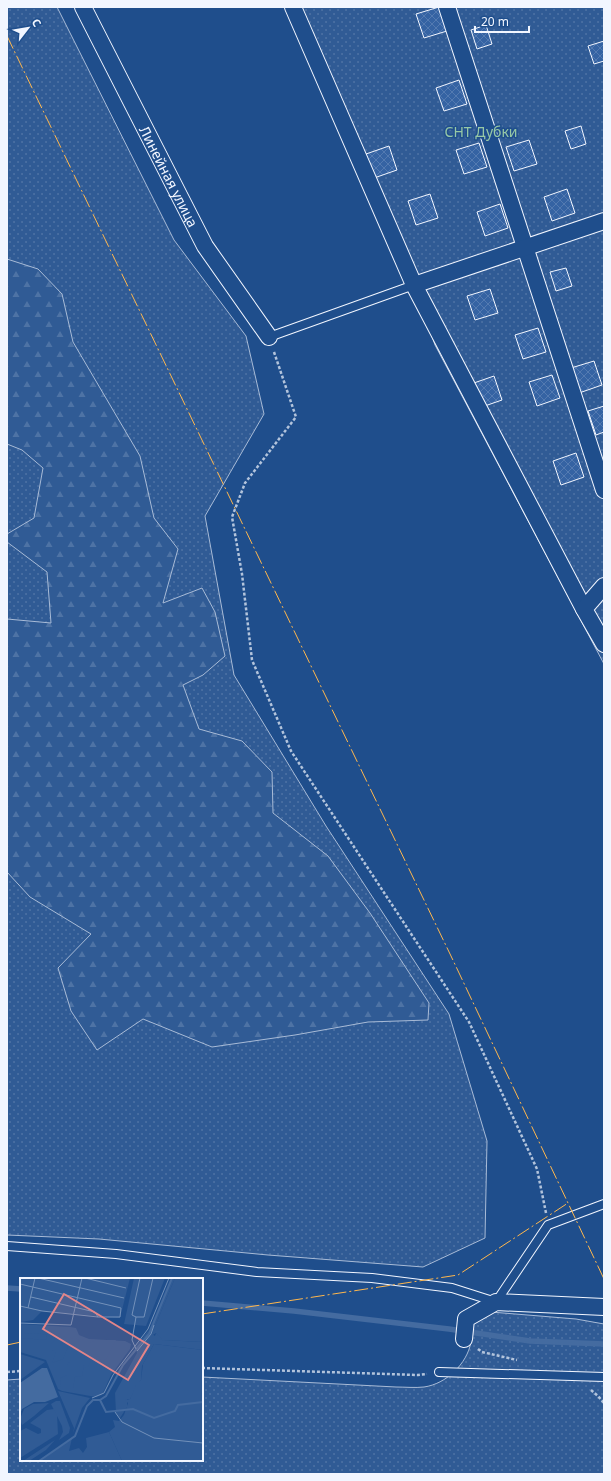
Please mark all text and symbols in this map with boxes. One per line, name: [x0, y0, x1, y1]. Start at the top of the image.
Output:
north arrow: [8, 8, 48, 48]
scale bar: [475, 8, 529, 34]
text: 20 m: [481, 13, 509, 30]
text: С: [29, 16, 45, 30]
street label: Линейная улица: [136, 122, 203, 230]
park label: СНТ Дубки: [444, 122, 518, 141]
inset map: [20, 1278, 203, 1461]

